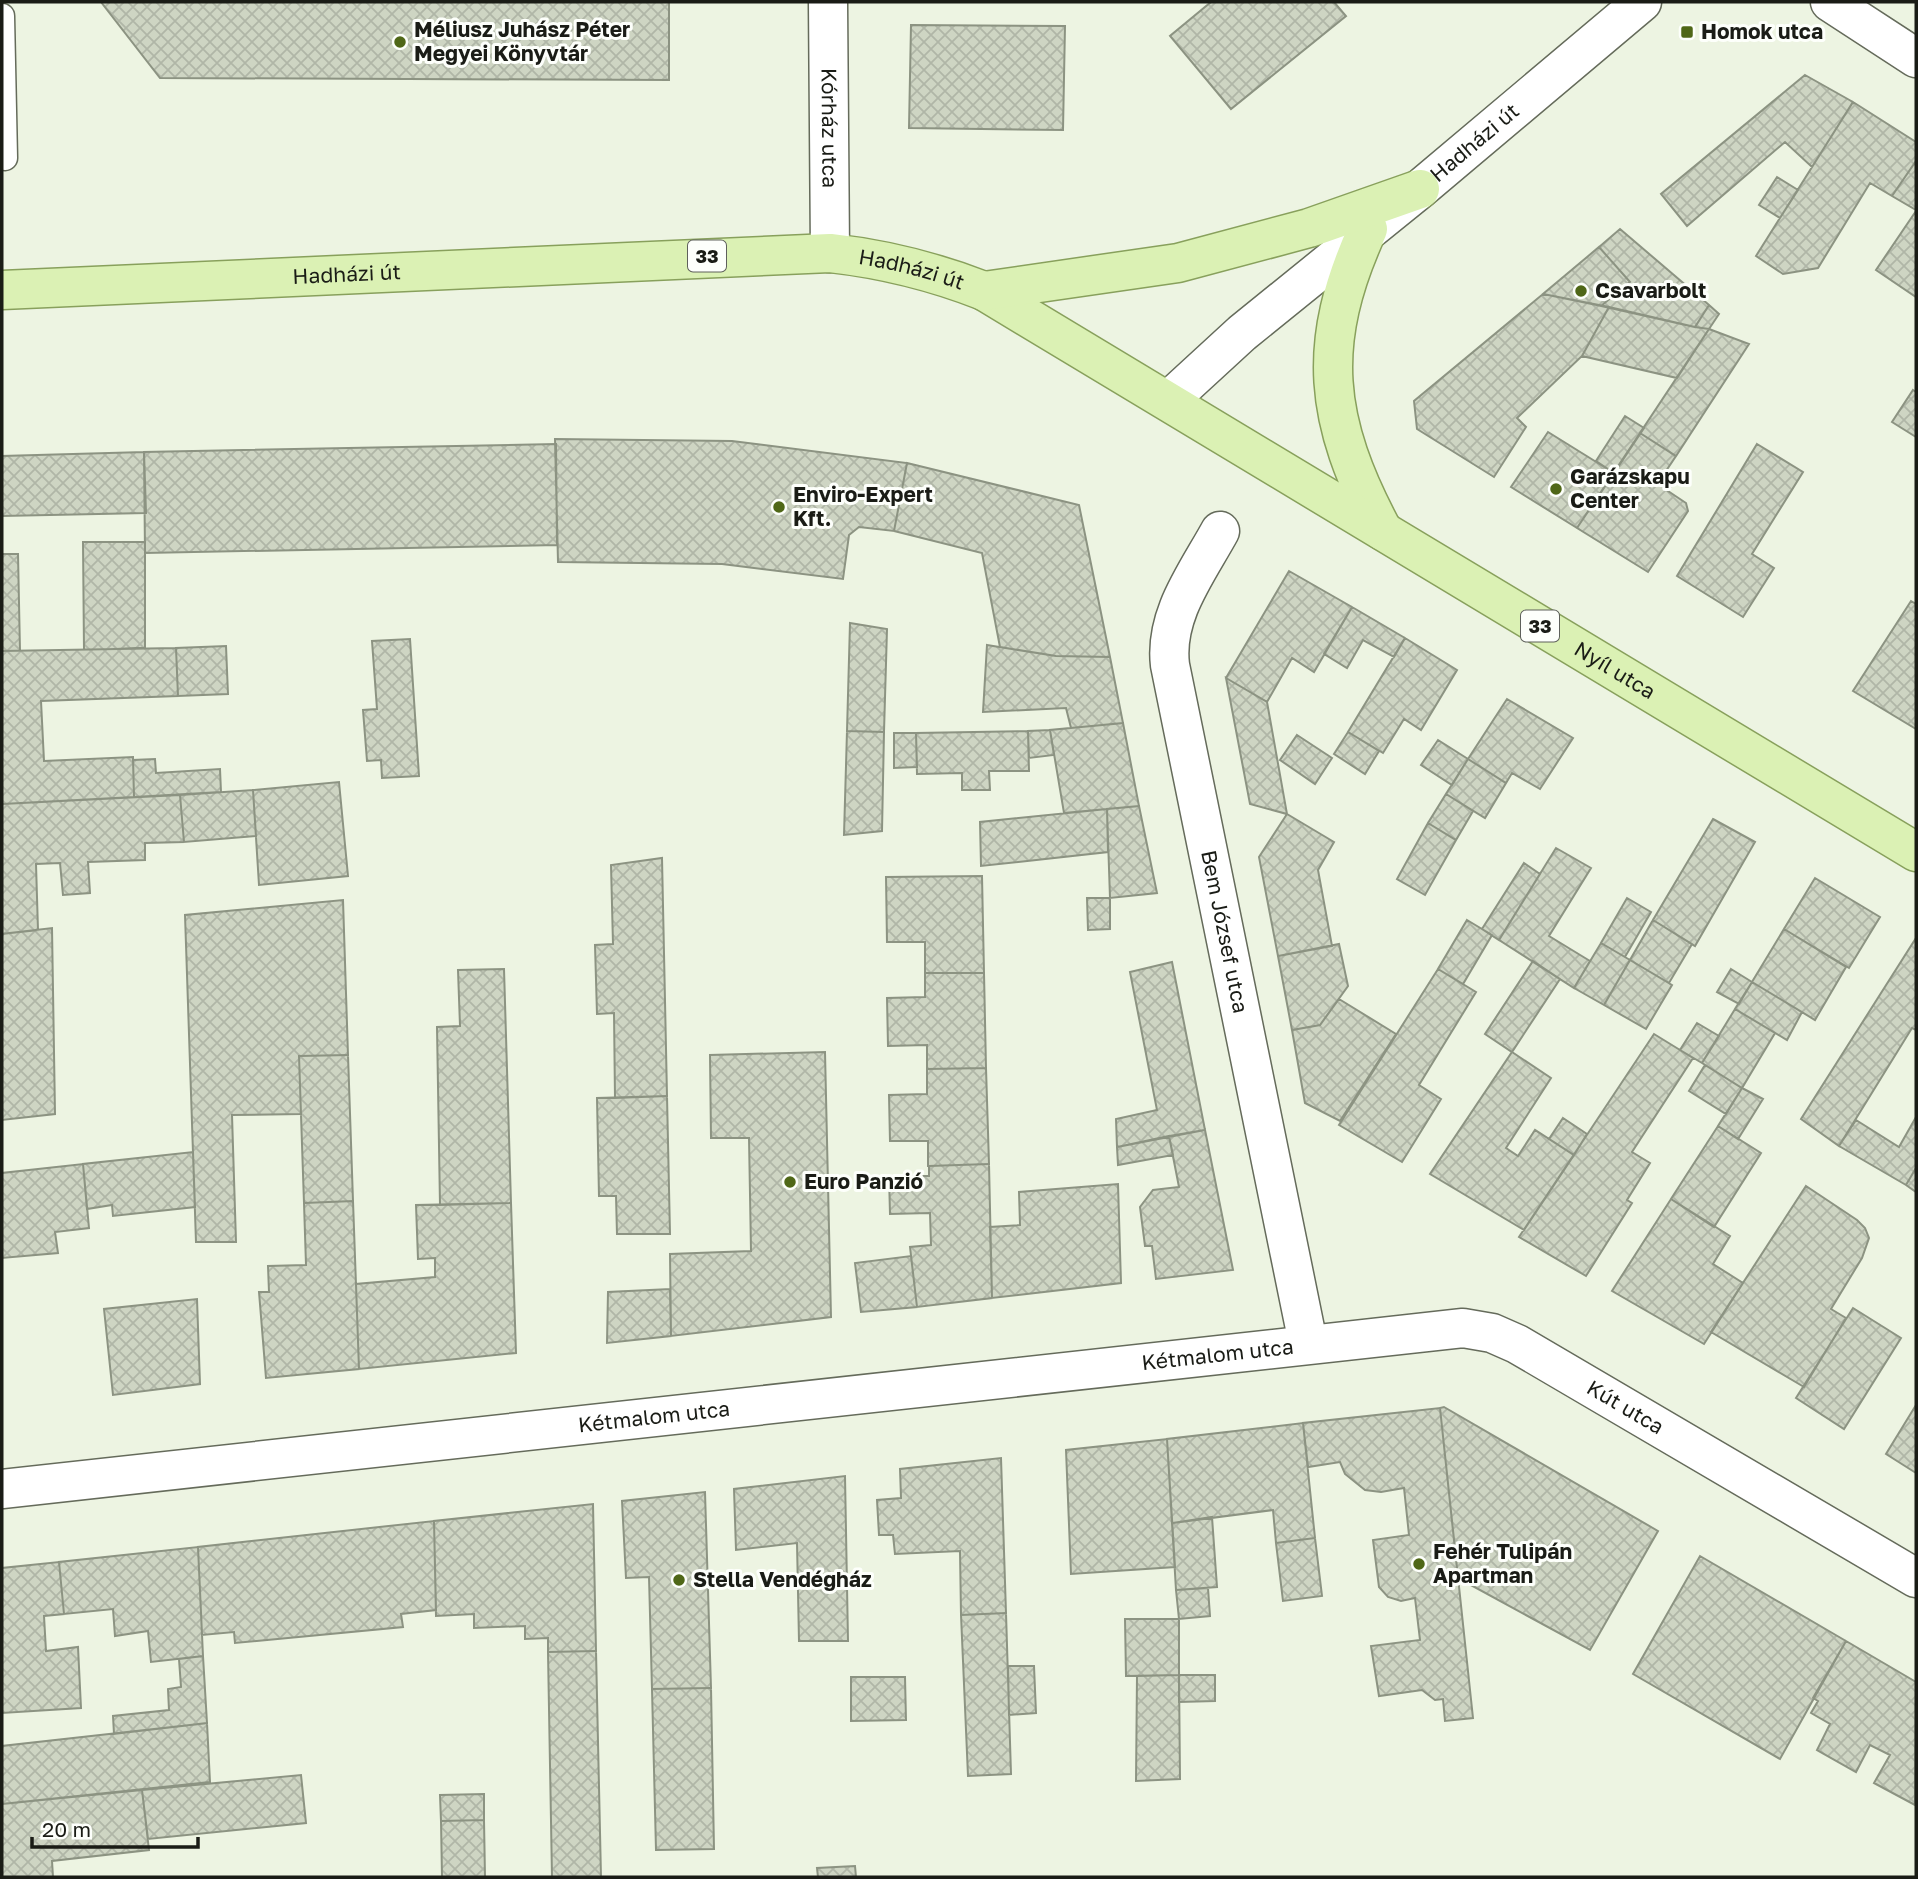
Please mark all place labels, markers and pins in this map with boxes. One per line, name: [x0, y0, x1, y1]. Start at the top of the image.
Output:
place label: Méliusz Juhász Péter Megyei Könyvtár: [414, 16, 630, 66]
place label: Homok utca: [1701, 18, 1823, 44]
marker: Homok utca: [1679, 24, 1695, 40]
marker: Méliusz Juhász Péter Megyei Könyvtár: [392, 34, 408, 50]
place label: Csavarbolt: [1595, 277, 1706, 303]
marker: Csavarbolt: [1573, 283, 1589, 299]
place label: Garázskapu Center: [1570, 463, 1690, 513]
place label: Enviro-Expert Kft.: [793, 481, 933, 531]
marker: Garázskapu Center: [1548, 481, 1564, 497]
marker: Enviro-Expert Kft.: [771, 499, 787, 515]
place label: Euro Panzió: [804, 1168, 923, 1194]
marker: Euro Panzió: [782, 1174, 798, 1190]
place label: Fehér Tulipán Apartman: [1433, 1538, 1572, 1588]
marker: Fehér Tulipán Apartman: [1411, 1556, 1427, 1572]
place label: Stella Vendégház: [693, 1566, 872, 1592]
marker: Stella Vendégház: [671, 1572, 687, 1588]

